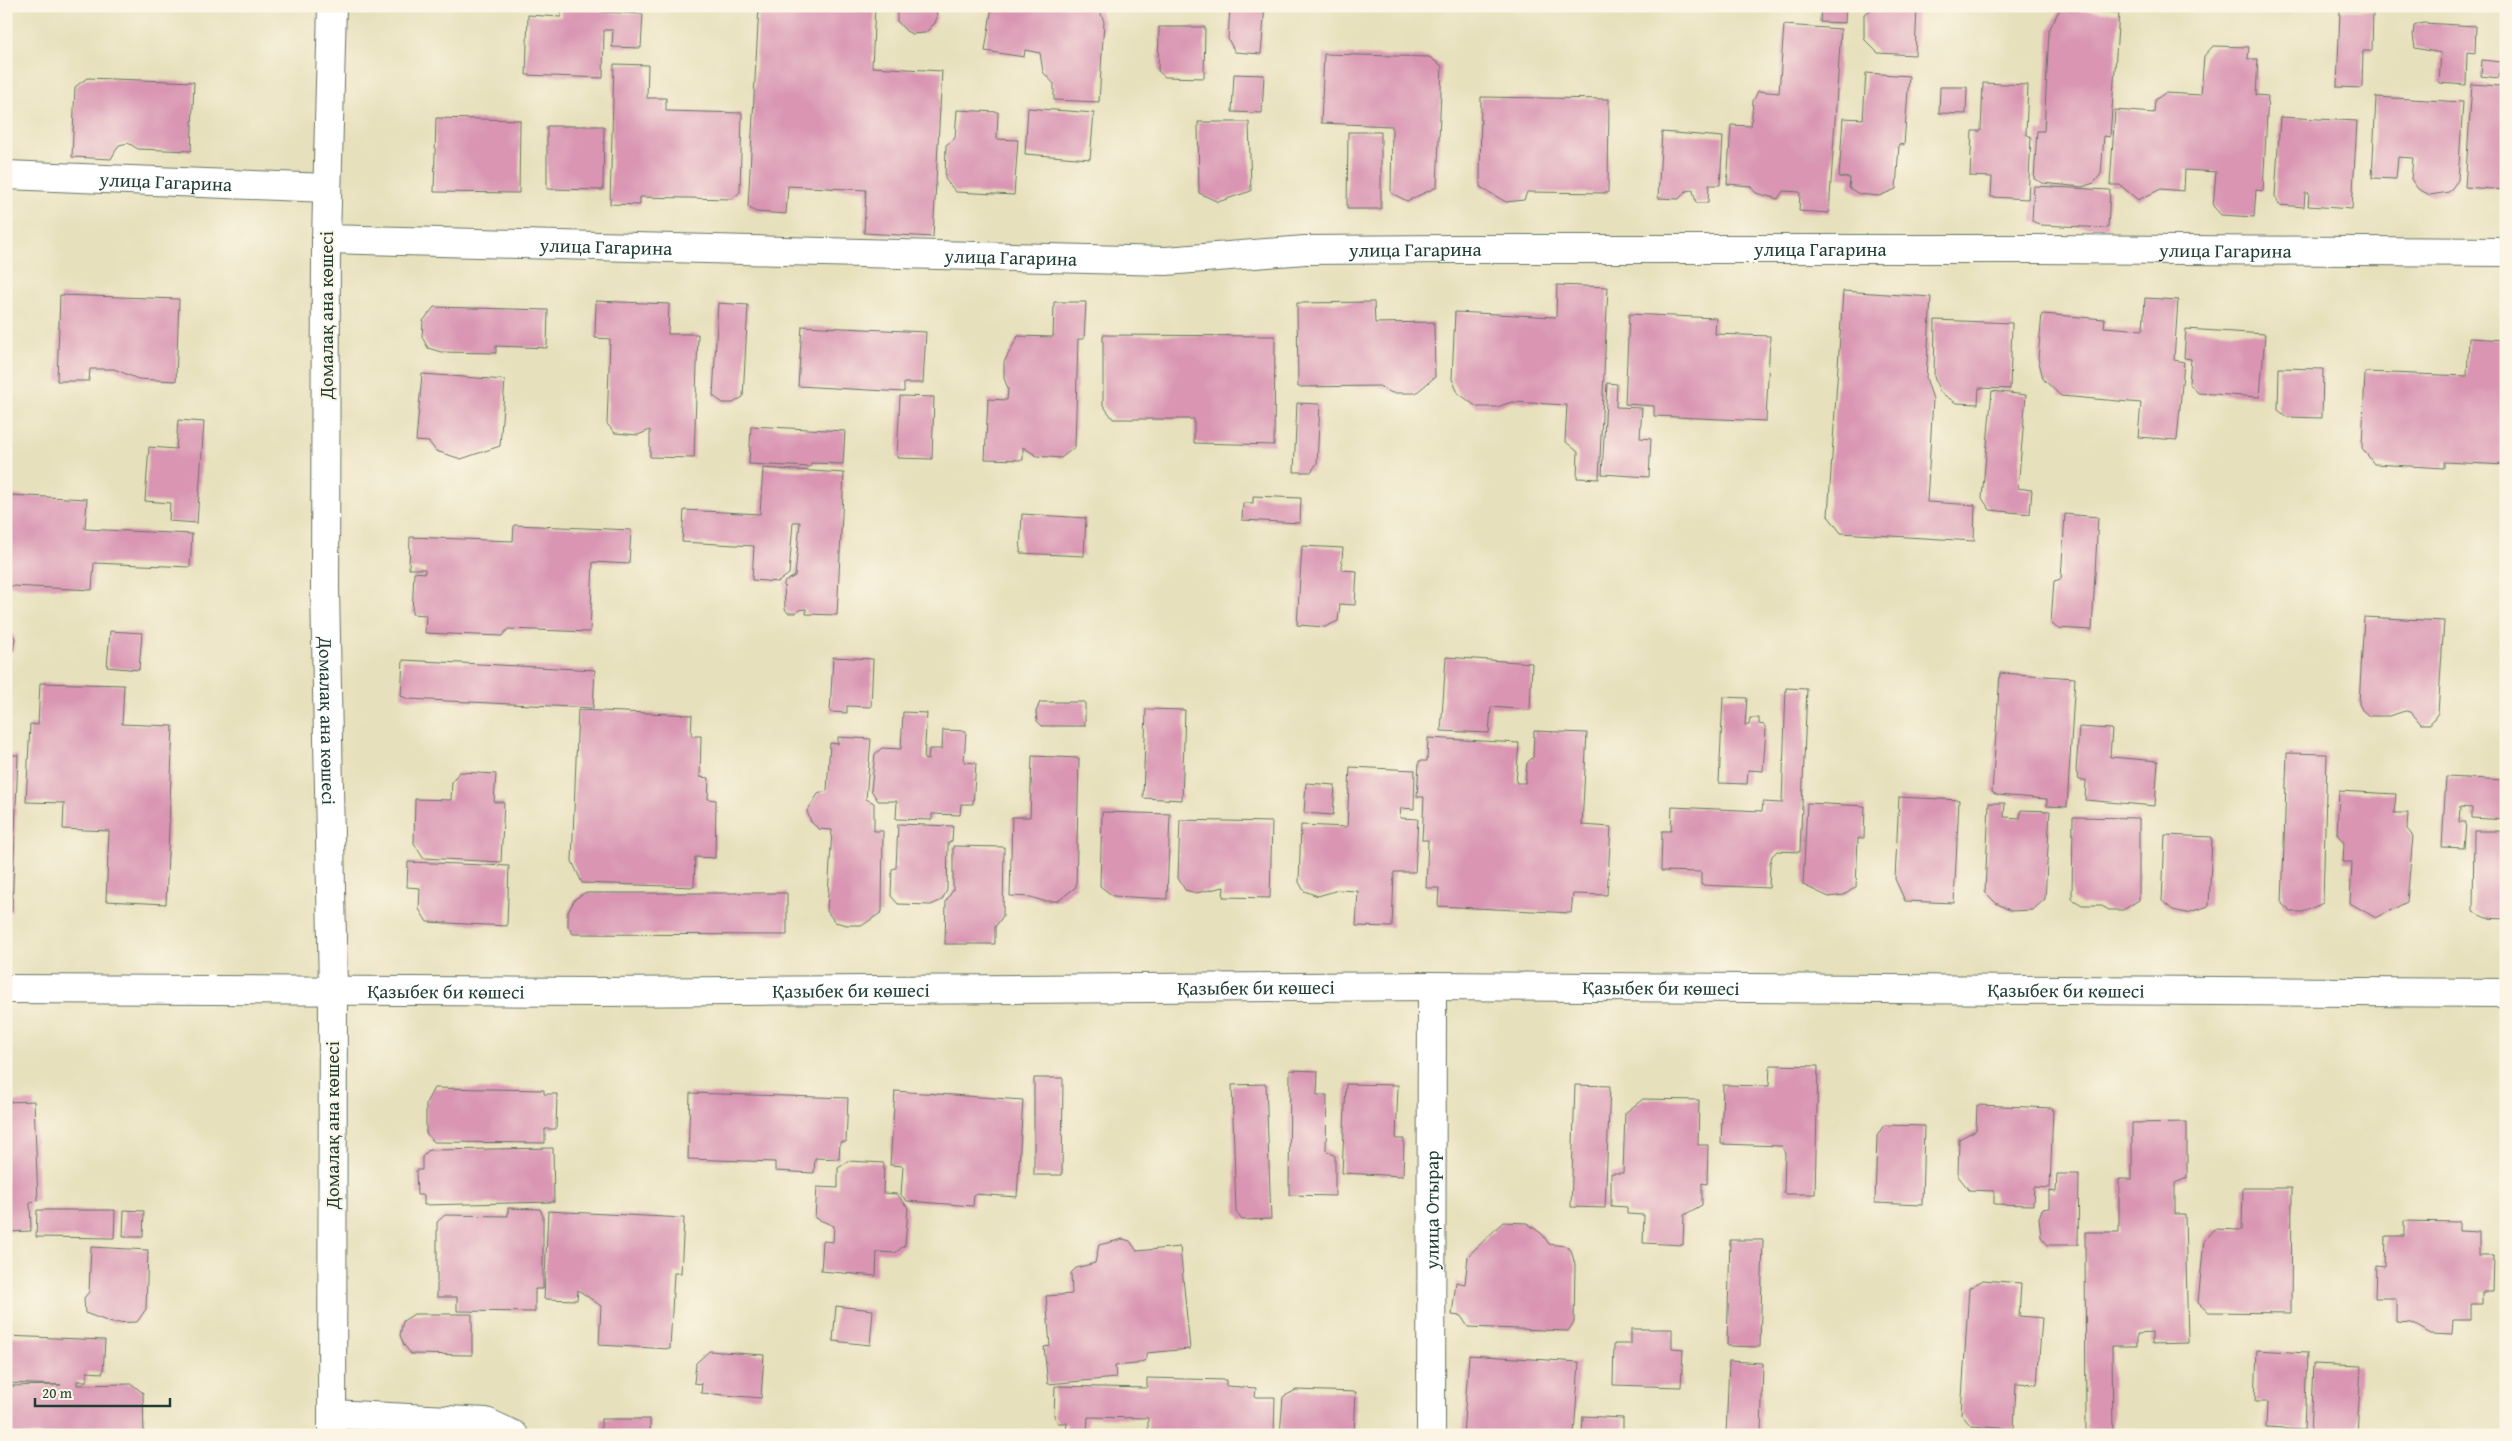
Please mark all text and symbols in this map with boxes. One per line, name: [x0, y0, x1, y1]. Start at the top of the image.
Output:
street label: улица Гагарина: [98, 165, 233, 198]
street label: Домалақ ана көшесі: [312, 231, 340, 400]
street label: улица Гагарина: [538, 231, 673, 262]
street label: улица Гагарина: [1348, 235, 1482, 264]
street label: улица Гагарина: [1753, 235, 1887, 263]
street label: улица Гагарина: [2158, 236, 2292, 265]
street label: улица Гагарина: [943, 241, 1077, 273]
street label: Домалақ ана көшесі: [312, 635, 343, 805]
street label: Қазыбек би көшесі: [1177, 973, 1335, 1002]
street label: Қазыбек би көшесі: [1582, 973, 1740, 1002]
street label: Қазыбек би көшесі: [772, 976, 930, 1005]
street label: Қазыбек би көшесі: [1987, 976, 2145, 1005]
street label: Қазыбек би көшесі: [367, 977, 525, 1006]
street label: Домалақ ана көшесі: [318, 1041, 346, 1210]
street label: улица Отырар: [1417, 1150, 1446, 1271]
scale bar: [35, 1376, 170, 1408]
text: 20 m: [42, 1382, 73, 1403]

